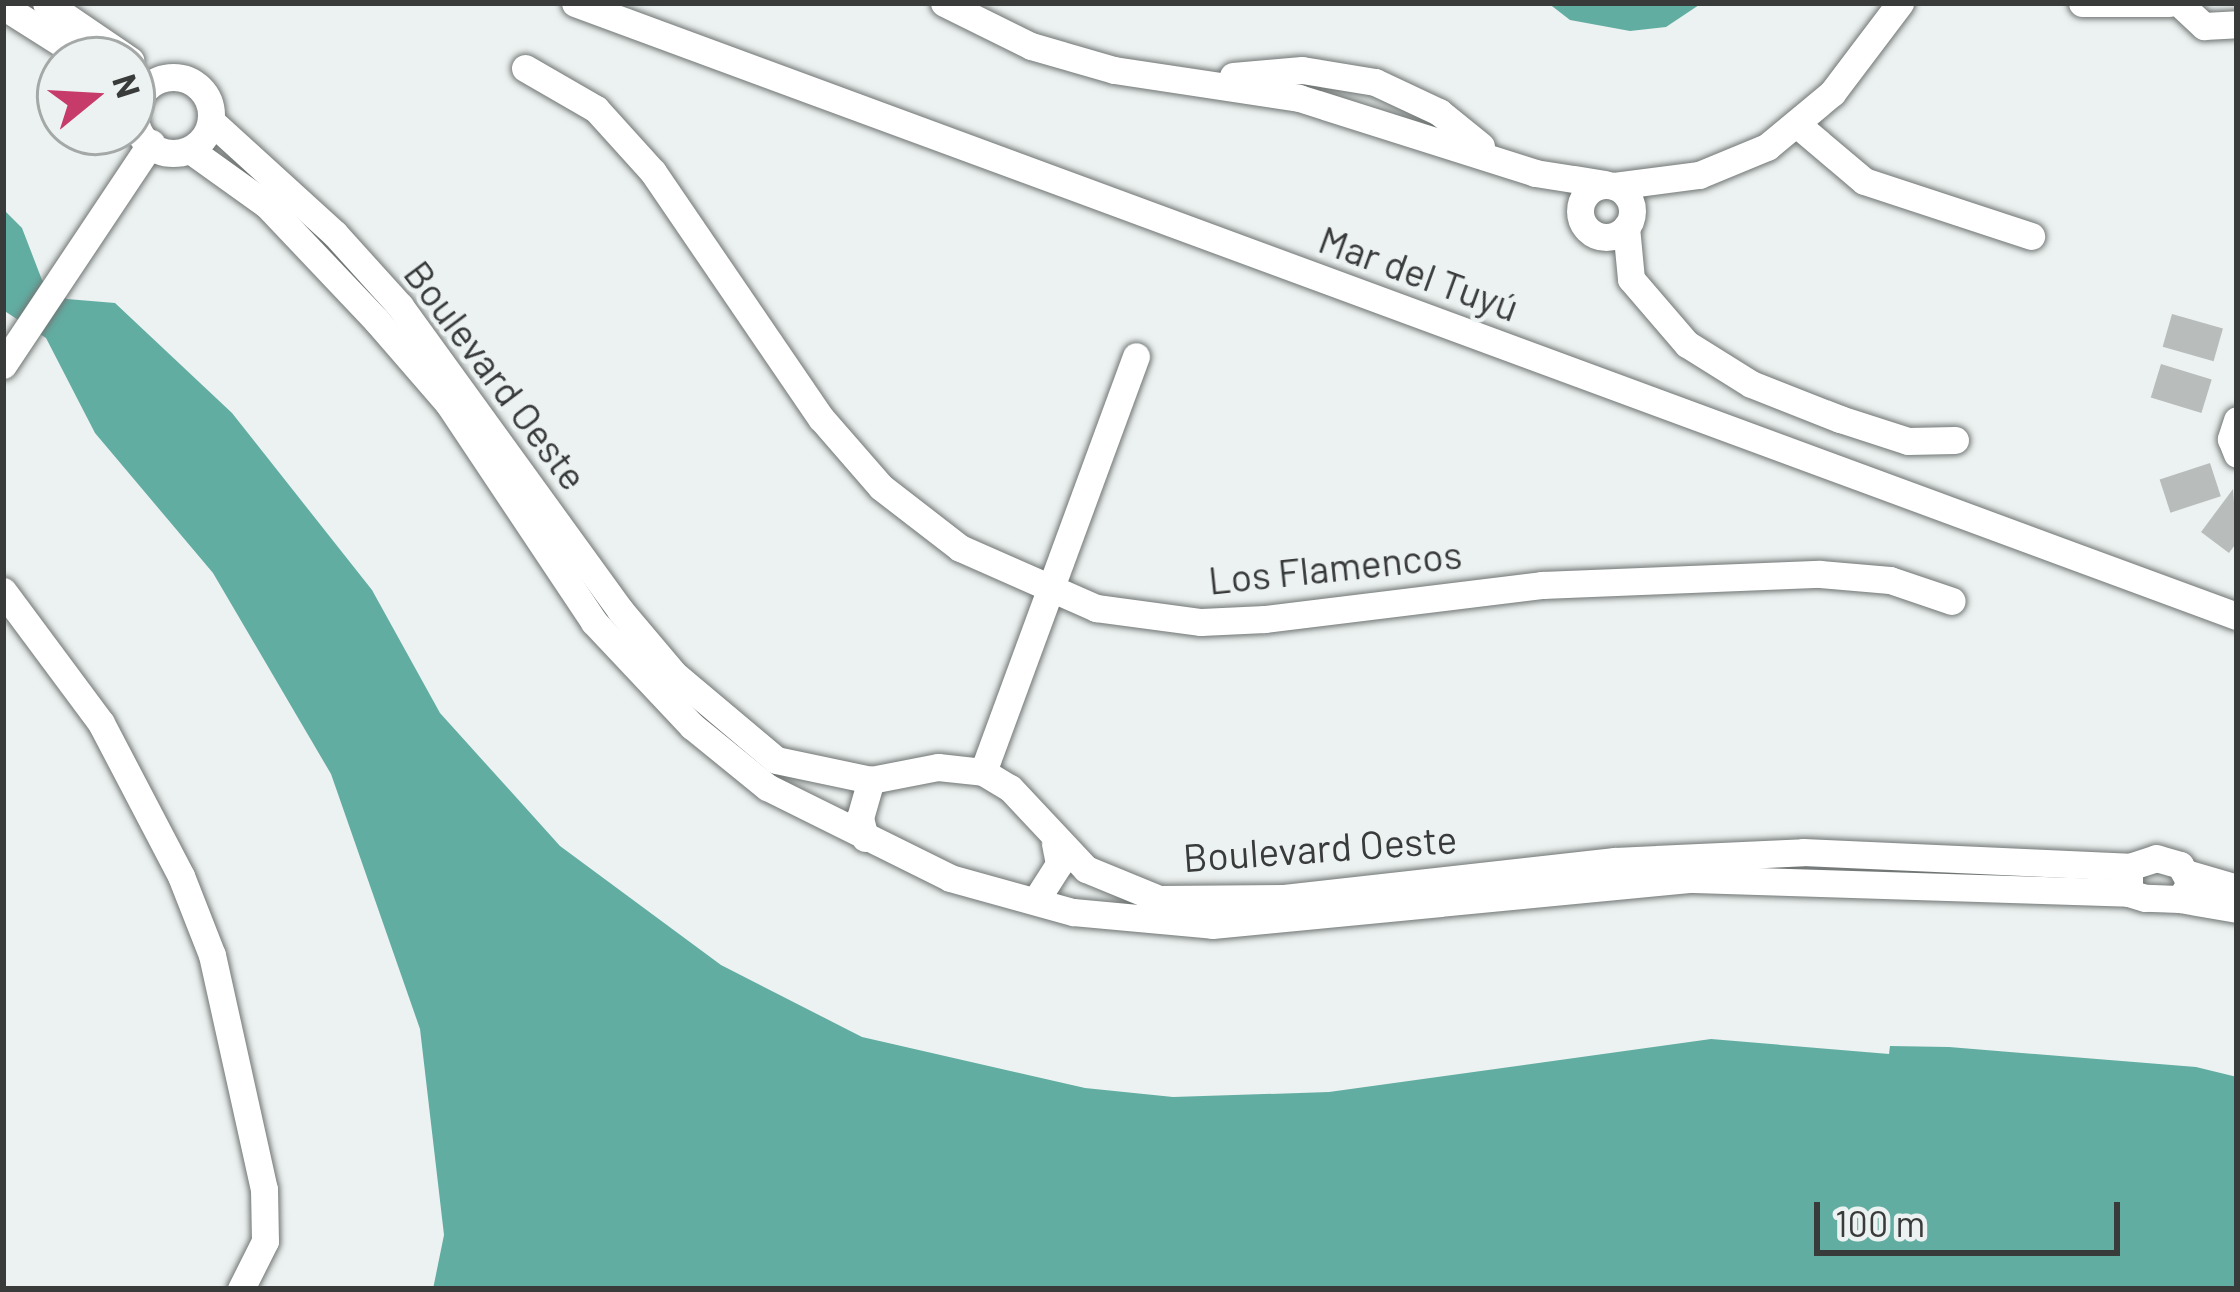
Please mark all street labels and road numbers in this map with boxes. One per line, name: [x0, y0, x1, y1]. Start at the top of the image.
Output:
street label: Mar del Tuyú: [1313, 215, 1525, 331]
street label: Boulevard Oeste: [395, 251, 597, 499]
street label: Los Flamencos: [1206, 530, 1464, 604]
street label: Boulevard Oeste: [1181, 815, 1459, 881]

